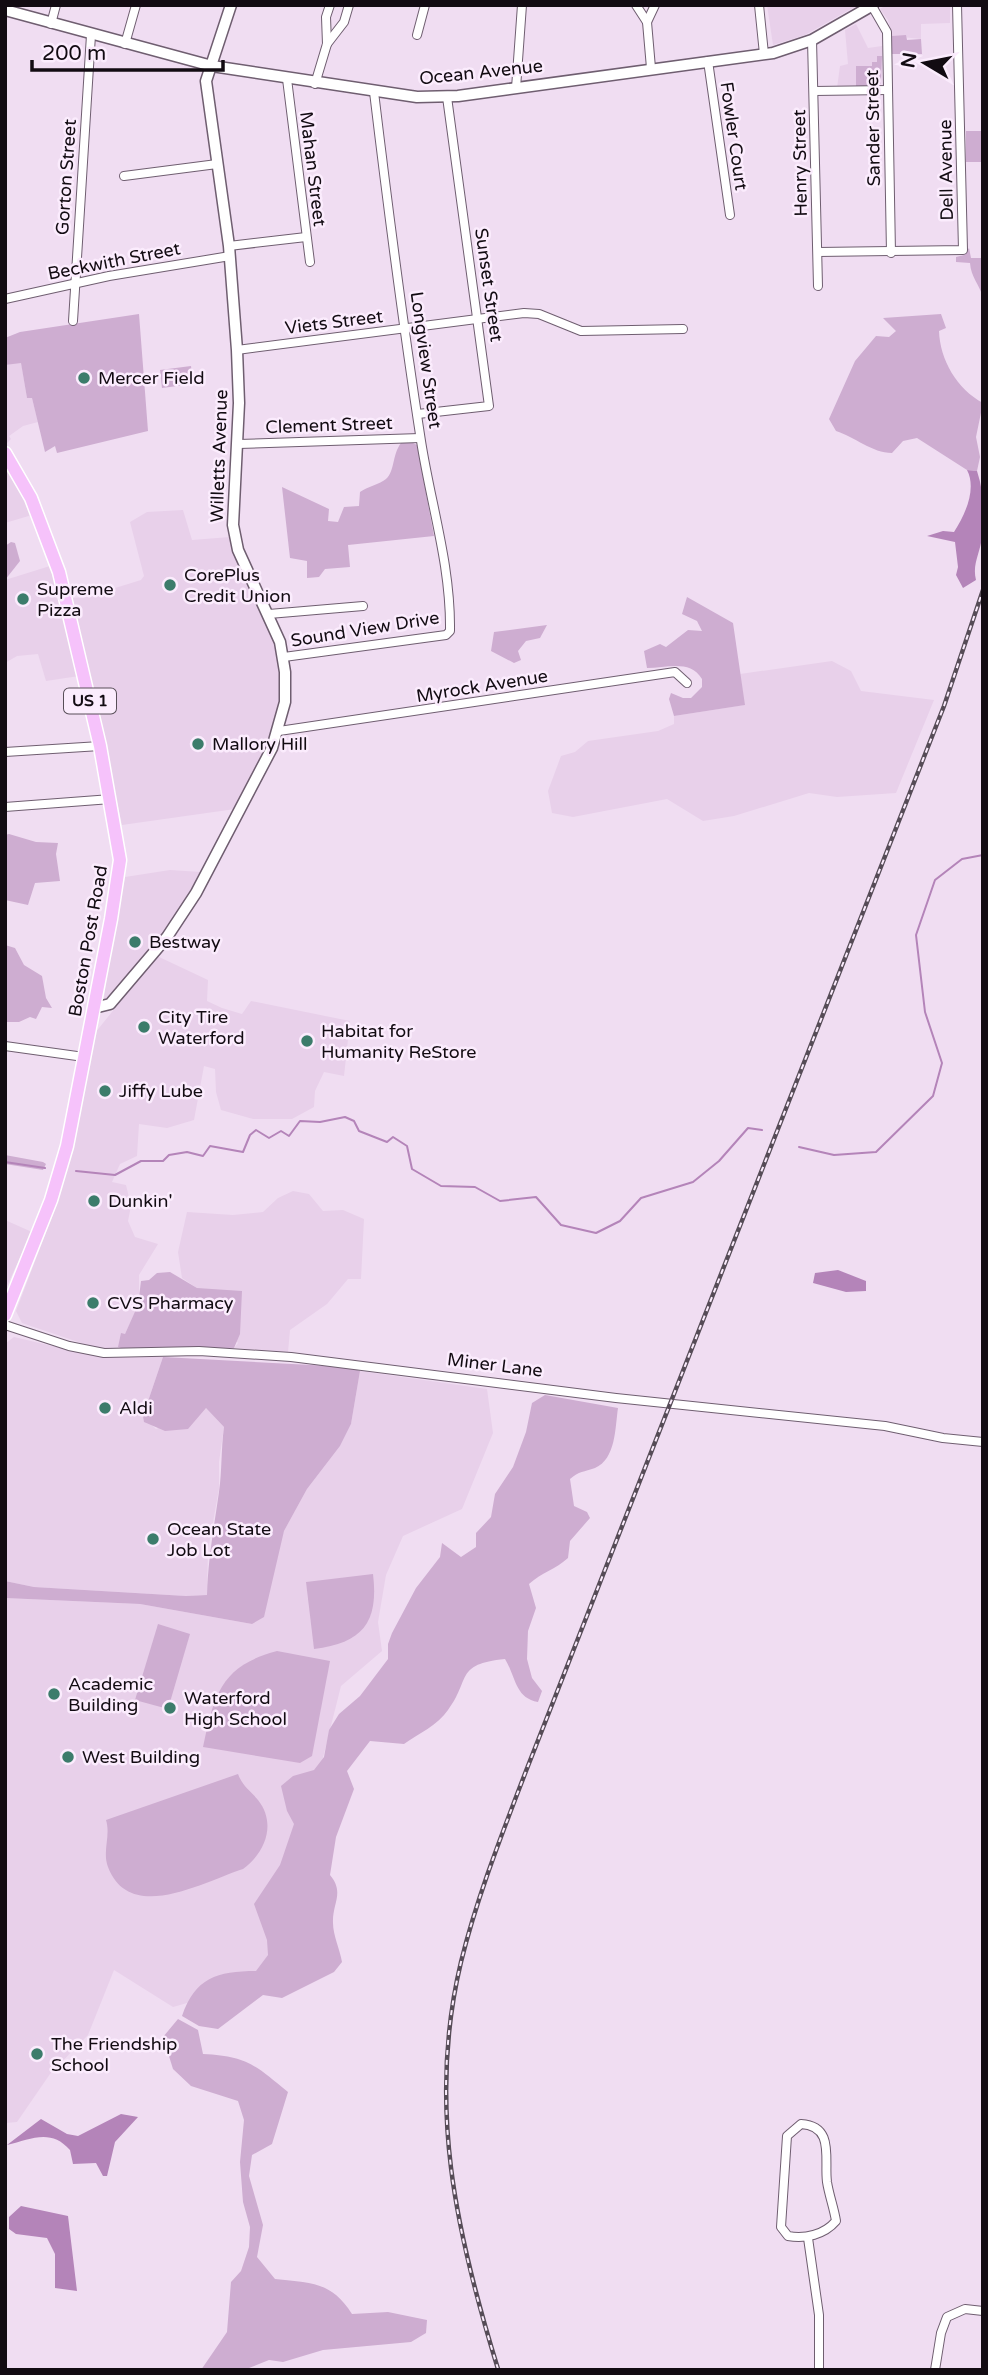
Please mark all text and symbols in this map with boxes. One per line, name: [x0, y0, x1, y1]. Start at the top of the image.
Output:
scale bar: [32, 28, 222, 72]
north arrow: [890, 28, 960, 98]
text: 200 m: [42, 41, 106, 66]
text: N: [897, 51, 921, 70]
street label: Ocean Avenue: [418, 55, 544, 89]
street label: Sander Street: [861, 69, 885, 187]
street label: Fowler Court: [715, 80, 753, 192]
street label: Henry Street: [788, 109, 812, 217]
street label: Mahan Street: [295, 110, 331, 228]
street label: Gorton Street: [51, 118, 81, 236]
street label: Dell Avenue: [934, 119, 958, 221]
street label: Sunset Street: [470, 227, 508, 343]
street label: Beckwith Street: [46, 237, 182, 285]
street label: Longview Street: [405, 290, 447, 430]
street label: Viets Street: [284, 305, 384, 339]
place label: Mercer Field: [98, 367, 205, 389]
marker: Mercer Field: [76, 370, 92, 386]
street label: Willetts Avenue: [206, 389, 232, 523]
street label: Clement Street: [265, 412, 393, 438]
place label: CorePlus Credit Union: [184, 564, 291, 607]
marker: CorePlus Credit Union: [162, 577, 178, 593]
place label: Supreme Pizza: [37, 578, 114, 621]
marker: Supreme Pizza: [15, 591, 31, 607]
street label: Sound View Drive: [289, 606, 441, 652]
street label: Myrock Avenue: [415, 665, 549, 707]
road number: US 1: [64, 688, 116, 714]
place label: Mallory Hill: [212, 733, 308, 755]
marker: Mallory Hill: [190, 736, 206, 752]
street label: Boston Post Road: [64, 864, 112, 1018]
place label: Bestway: [149, 931, 221, 953]
marker: Bestway: [127, 934, 143, 950]
place label: City Tire Waterford: [158, 1006, 245, 1049]
marker: City Tire Waterford: [136, 1019, 152, 1035]
place label: Habitat for Humanity ReStore: [321, 1020, 477, 1063]
marker: Habitat for Humanity ReStore: [299, 1033, 315, 1049]
place label: Jiffy Lube: [119, 1080, 203, 1102]
marker: Jiffy Lube: [97, 1083, 113, 1099]
place label: Dunkin': [108, 1190, 173, 1212]
marker: Dunkin': [86, 1193, 102, 1209]
place label: CVS Pharmacy: [107, 1292, 234, 1314]
marker: CVS Pharmacy: [85, 1295, 101, 1311]
street label: Miner Lane: [446, 1348, 544, 1382]
place label: Aldi: [119, 1397, 153, 1419]
marker: Aldi: [97, 1400, 113, 1416]
place label: Ocean State Job Lot: [167, 1518, 271, 1561]
marker: Ocean State Job Lot: [145, 1531, 161, 1547]
place label: Academic Building: [68, 1673, 153, 1716]
marker: Academic Building: [46, 1686, 62, 1702]
place label: Waterford High School: [184, 1687, 287, 1730]
marker: Waterford High School: [162, 1700, 178, 1716]
place label: West Building: [82, 1746, 200, 1768]
marker: West Building: [60, 1749, 76, 1765]
place label: The Friendship School: [51, 2033, 177, 2076]
marker: The Friendship School: [29, 2046, 45, 2062]

